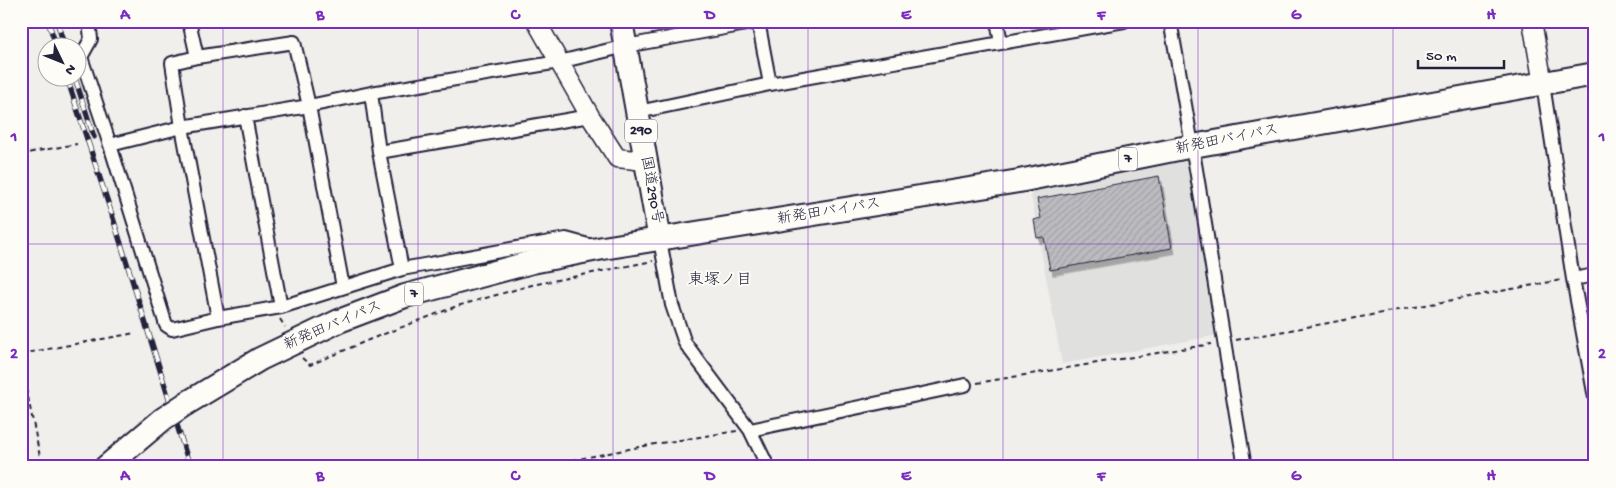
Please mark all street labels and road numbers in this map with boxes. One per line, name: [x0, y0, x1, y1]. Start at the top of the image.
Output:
road number: 290: [625, 120, 657, 142]
street label: 新発田バイパス: [1174, 121, 1280, 159]
road number: 7: [1119, 148, 1137, 170]
street label: 国道290号: [636, 155, 666, 225]
street label: 新発田バイパス: [776, 195, 882, 229]
road number: 7: [405, 282, 423, 306]
street label: 新発田バイパス: [281, 297, 385, 355]

